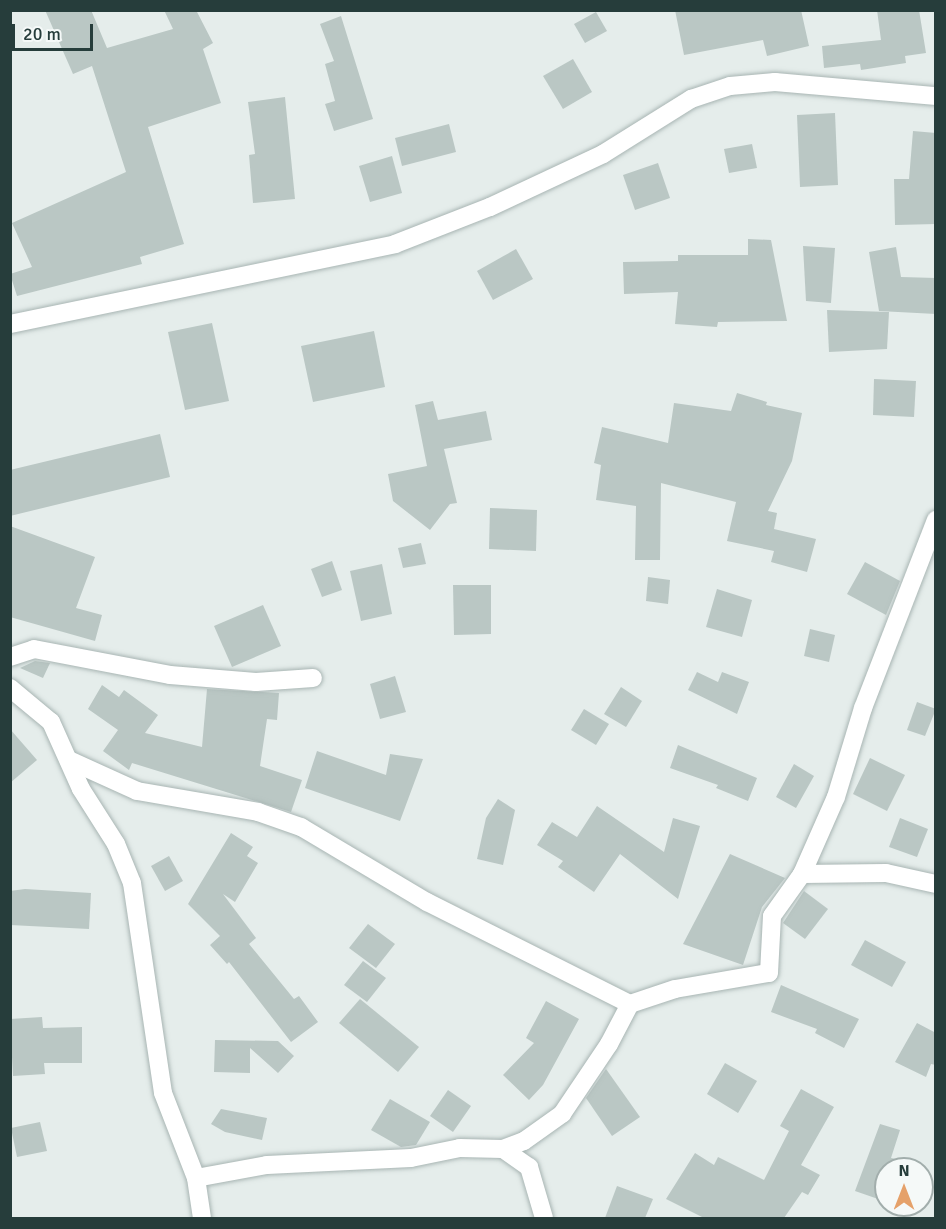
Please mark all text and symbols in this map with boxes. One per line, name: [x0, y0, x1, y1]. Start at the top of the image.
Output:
scale bar: [15, 12, 96, 50]
text: 20 m: [23, 23, 61, 45]
north arrow: [874, 1157, 934, 1217]
text: N: [898, 1161, 910, 1181]

